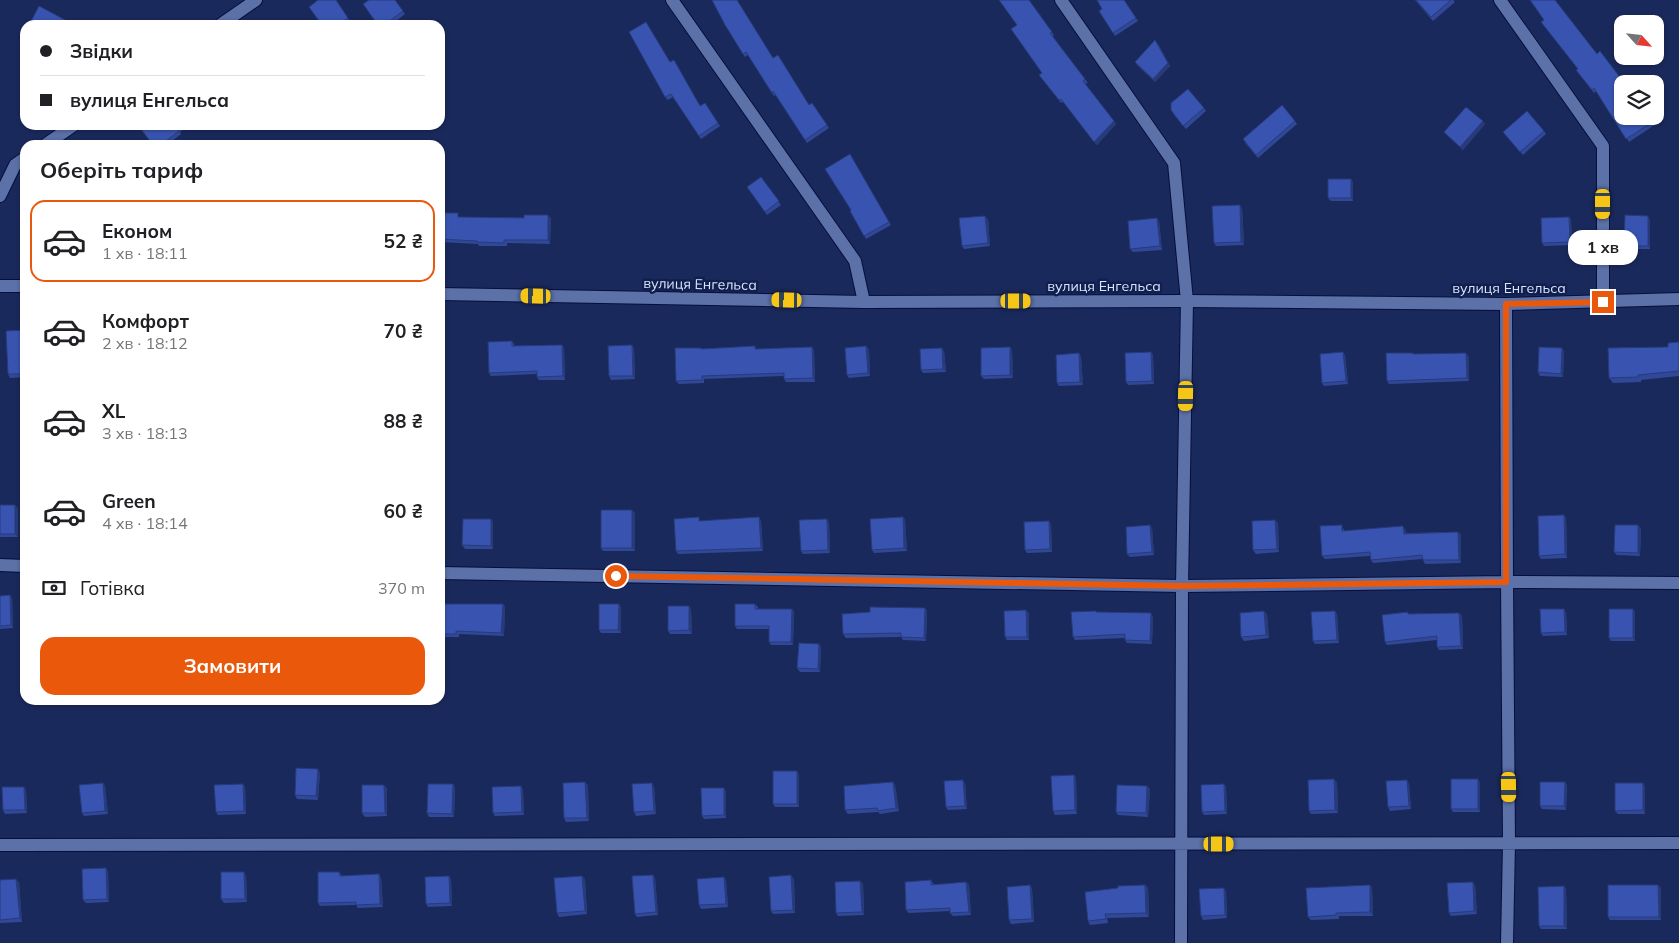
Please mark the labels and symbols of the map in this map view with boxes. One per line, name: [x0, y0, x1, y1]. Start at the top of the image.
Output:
north arrow: [1614, 15, 1664, 65]
car: [1595, 189, 1610, 219]
callout: 1 хв: [1568, 230, 1638, 264]
street label: вулиця Енгельса: [643, 274, 757, 294]
street label: вулиця Енгельса: [1047, 277, 1161, 295]
street label: вулиця Енгельса: [1452, 279, 1566, 297]
car: [520, 288, 551, 304]
route end: [1592, 291, 1614, 313]
car: [771, 292, 802, 308]
car: [1001, 294, 1031, 309]
car: [1178, 381, 1193, 411]
route start: [605, 565, 627, 587]
car: [1501, 772, 1516, 802]
car: [1204, 837, 1234, 852]

